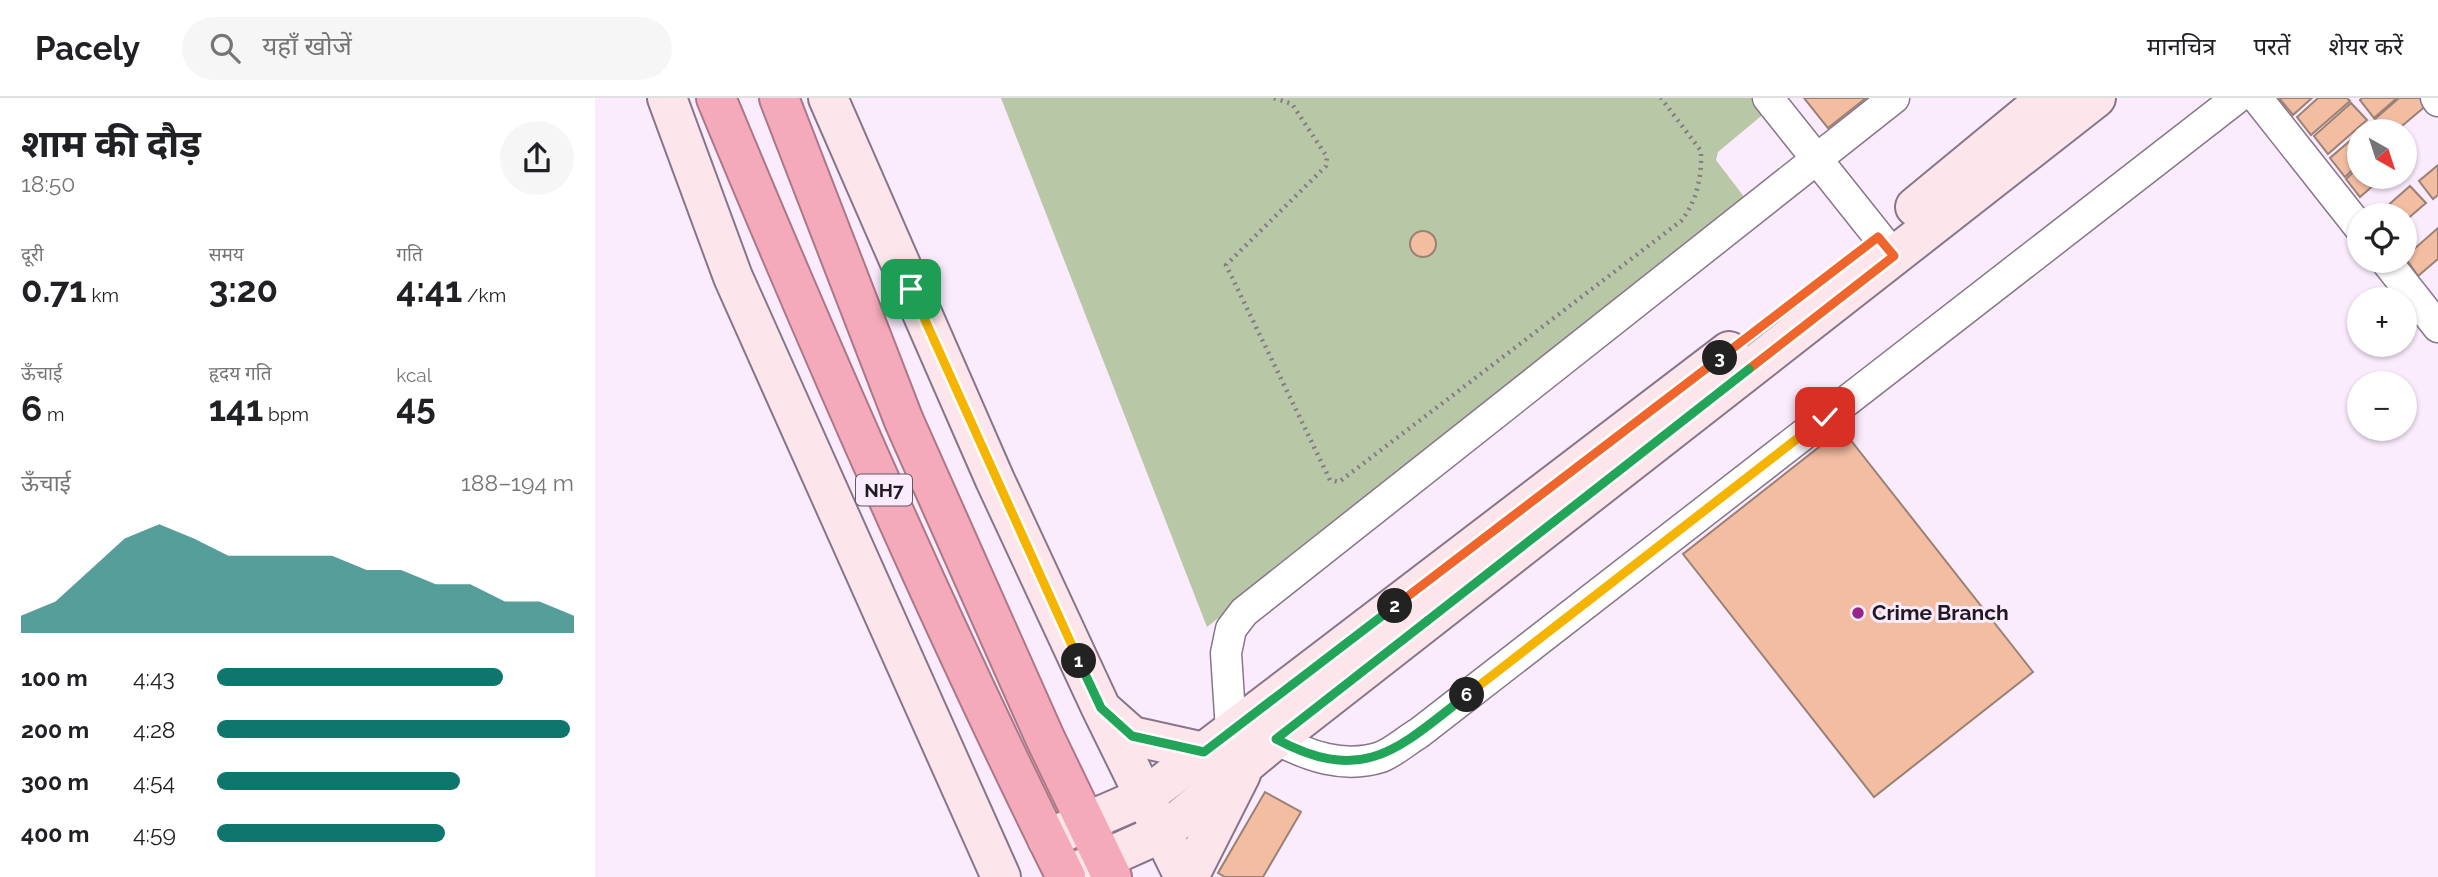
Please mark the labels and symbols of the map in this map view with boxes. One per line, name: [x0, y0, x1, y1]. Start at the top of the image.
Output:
north arrow: [2347, 119, 2417, 189]
pin: [881, 259, 941, 319]
pin: 3: [1703, 341, 1737, 376]
pin: [1795, 387, 1855, 447]
road number: NH7: [856, 474, 912, 506]
pin: 2: [1377, 588, 1413, 624]
place label: Crime Branch: [1872, 600, 2009, 625]
marker: Crime Branch: [1850, 605, 1866, 621]
pin: 1: [1061, 644, 1097, 678]
pin: 6: [1449, 678, 1485, 712]

